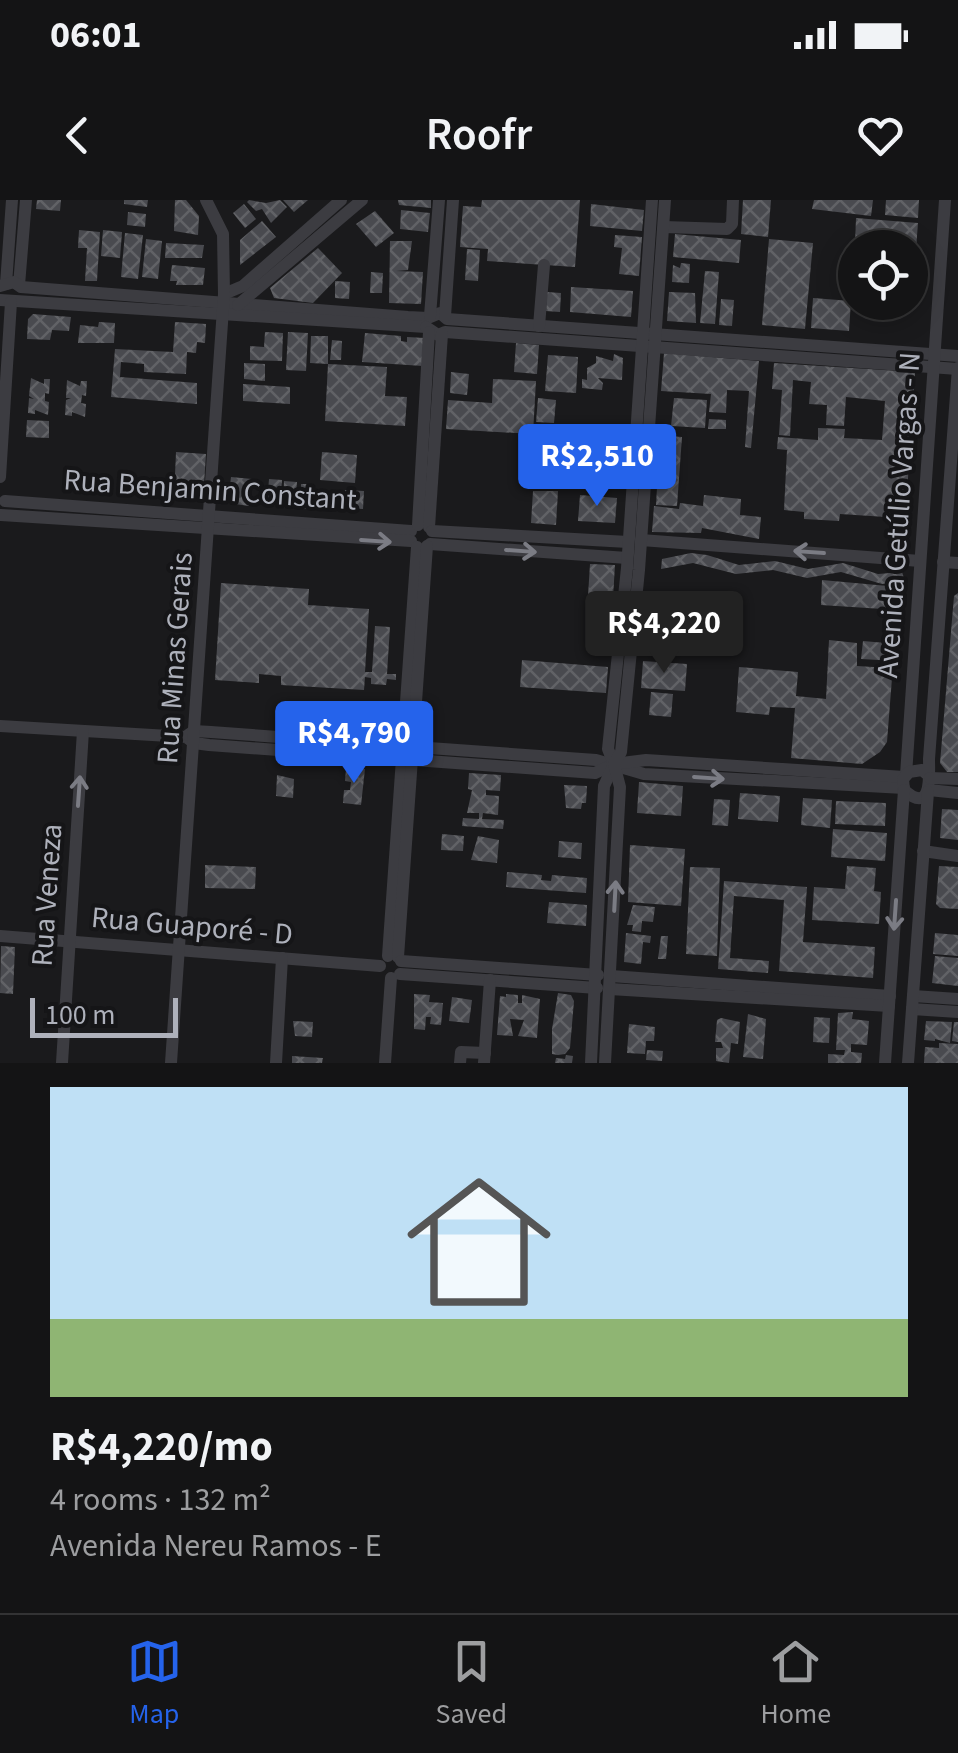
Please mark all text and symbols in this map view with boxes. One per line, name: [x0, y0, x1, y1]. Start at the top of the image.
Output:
text: 06:01: [50, 8, 142, 62]
text: Roofr: [426, 103, 532, 167]
icon: back: [50, 108, 105, 163]
icon: heart: [853, 108, 908, 163]
map controls: [838, 230, 928, 320]
button: locate: [838, 230, 928, 320]
street label: Avenida Getúlio Vargas - N: [866, 351, 932, 679]
pin: R$2,510: [505, 424, 689, 509]
text: R$2,510: [540, 433, 654, 479]
street label: Rua Benjamin Constant: [62, 458, 358, 522]
one-way arrow: [360, 532, 392, 551]
one-way arrow: [505, 542, 537, 561]
one-way arrow: [793, 542, 825, 561]
street label: Rua Minas Gerais: [146, 551, 204, 765]
pin: R$4,220: [572, 591, 756, 676]
text: R$4,220: [607, 600, 721, 646]
pin: R$4,790: [262, 701, 446, 786]
text: R$4,790: [297, 710, 411, 756]
one-way arrow: [693, 769, 725, 788]
one-way arrow: [69, 775, 88, 808]
street label: Rua Veneza: [21, 822, 73, 968]
one-way arrow: [606, 880, 625, 912]
street label: Rua Guaporé - D: [89, 896, 295, 956]
one-way arrow: [886, 898, 905, 931]
scale bar: [30, 993, 178, 1038]
text: 100 m: [45, 995, 116, 1035]
icon: home: [389, 1152, 569, 1332]
text: R$4,220/mo: [50, 1417, 273, 1477]
text: 4 rooms · 132 m²: [50, 1477, 271, 1523]
text: Avenida Nereu Ramos - E: [50, 1523, 382, 1569]
tab: Map: [127, 1634, 182, 1734]
tab: Saved: [435, 1634, 507, 1734]
tab: Home: [761, 1634, 831, 1734]

